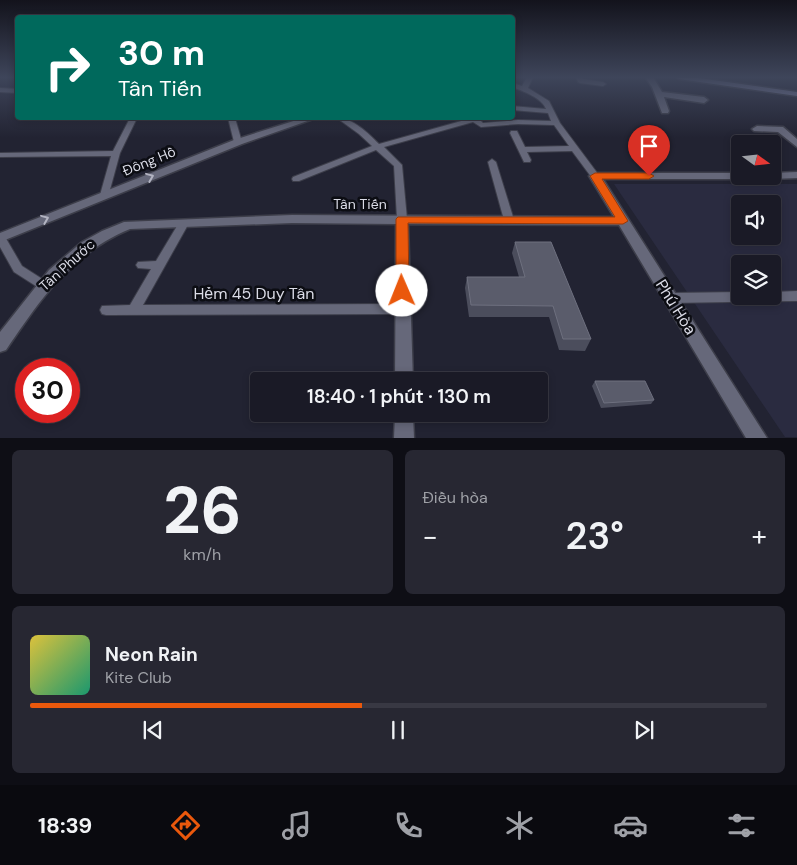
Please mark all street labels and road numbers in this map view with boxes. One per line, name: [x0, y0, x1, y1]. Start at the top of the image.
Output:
street label: Đông Hồ: [120, 142, 178, 180]
street label: Tân Tiến: [333, 195, 387, 213]
street label: Tân Phước: [35, 235, 99, 295]
street label: Phú Hòa: [651, 276, 701, 338]
street label: Hẻm 45 Duy Tân: [193, 283, 315, 304]

